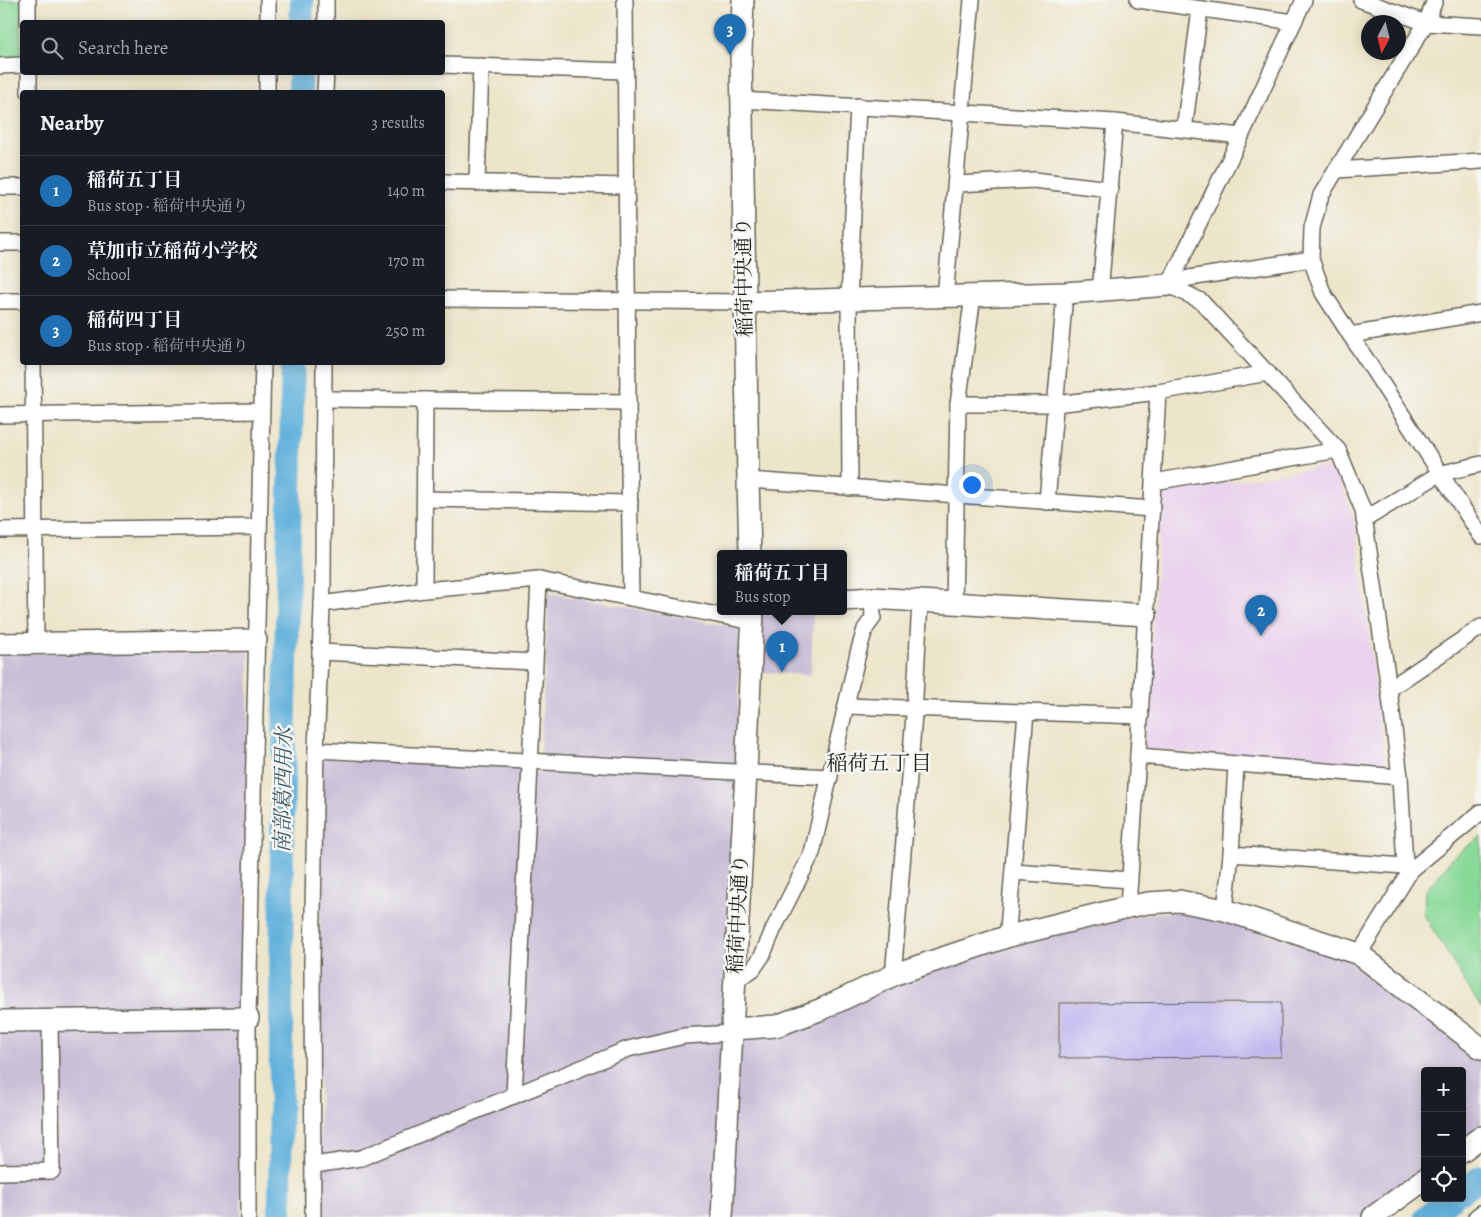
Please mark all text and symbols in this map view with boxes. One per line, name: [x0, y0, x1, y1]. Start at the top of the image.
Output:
pin: 3: [714, 14, 746, 55]
north arrow: [1361, 15, 1406, 60]
search box: [20, 20, 445, 75]
icon: search: [38, 34, 66, 62]
text: Search here: [78, 35, 168, 61]
text: Nearby: [40, 109, 103, 137]
text: 3 results: [371, 112, 425, 134]
text: 稲荷五丁目: [87, 167, 182, 193]
text: 1: [53, 180, 59, 202]
text: 140 m: [387, 180, 425, 202]
text: Bus stop · 稲荷中央通り: [87, 195, 248, 217]
street label: 稲荷中央通り: [729, 217, 759, 337]
text: 草加市立稲荷小学校: [87, 238, 258, 264]
text: 2: [52, 250, 60, 272]
text: 170 m: [388, 250, 425, 272]
text: School: [87, 264, 130, 286]
text: 稲荷四丁目: [87, 307, 182, 333]
text: 3: [53, 320, 59, 342]
text: 250 m: [386, 320, 425, 342]
text: Bus stop · 稲荷中央通り: [87, 335, 248, 357]
your location: [959, 472, 985, 498]
popup: [717, 550, 847, 615]
text: 稲荷五丁目: [734, 560, 830, 586]
text: Bus stop: [734, 586, 790, 608]
pin: 2: [1245, 595, 1277, 636]
pin: 1: [766, 631, 798, 672]
water label: 南部葛西用水: [268, 725, 298, 853]
district label: 稲荷五丁目: [827, 749, 932, 777]
street label: 稲荷中央通り: [721, 853, 755, 975]
map controls: [1421, 1067, 1466, 1202]
button: +: [1421, 1067, 1466, 1112]
button: −: [1421, 1112, 1466, 1157]
button: locate: [1421, 1157, 1466, 1202]

